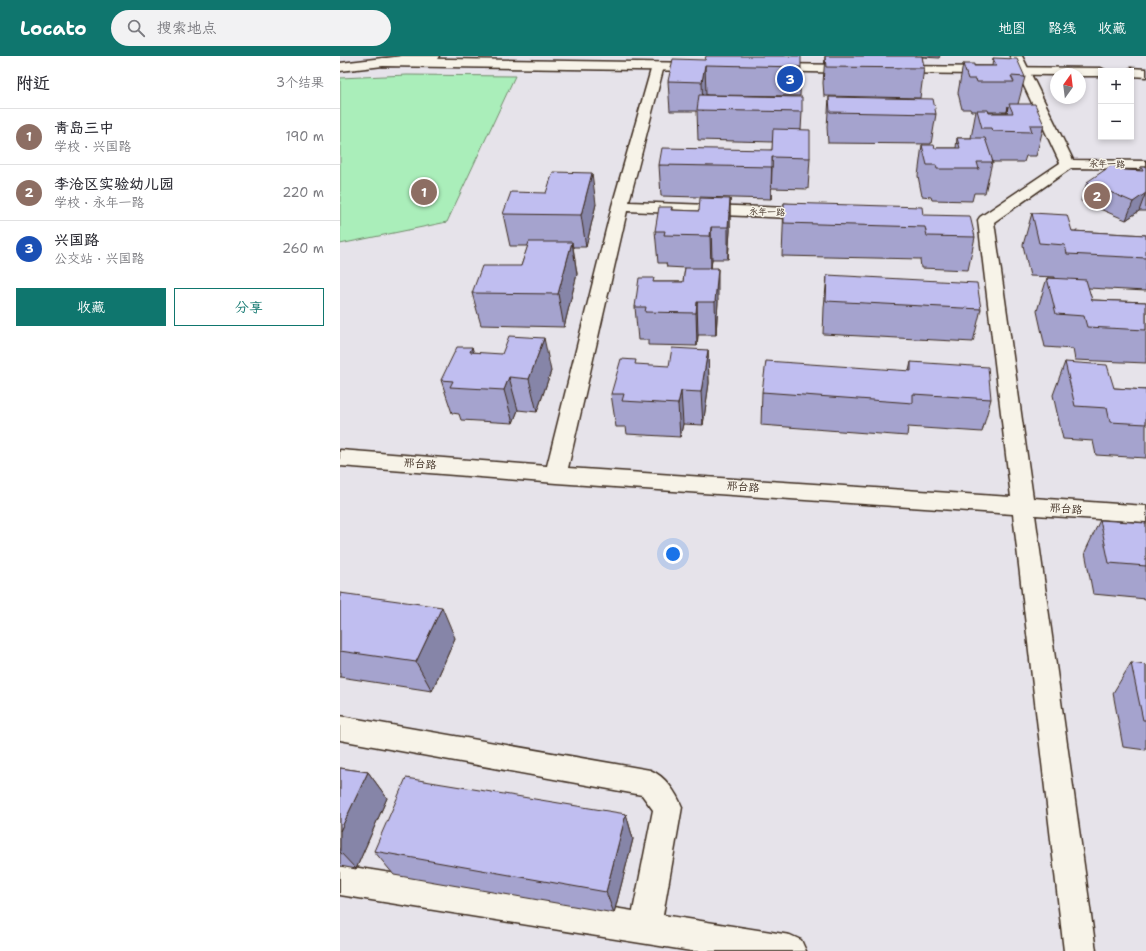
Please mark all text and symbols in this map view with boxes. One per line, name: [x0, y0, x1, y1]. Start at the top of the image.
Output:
search box: [111, 10, 391, 46]
text: Locato: [20, 16, 87, 41]
icon: search: [125, 17, 147, 39]
text: 搜索地点: [157, 18, 217, 38]
text: 地图: [998, 19, 1026, 37]
text: 路线: [1048, 19, 1076, 37]
text: 收藏: [1098, 19, 1126, 37]
pin: 3: [777, 64, 803, 94]
north arrow: [1050, 68, 1086, 104]
map controls: [1098, 68, 1134, 140]
button: +: [1098, 68, 1134, 104]
text: 附近: [16, 72, 50, 94]
text: 3个结果: [276, 74, 324, 91]
button: −: [1098, 104, 1134, 140]
text: 青岛三中: [54, 118, 114, 138]
text: 1: [26, 128, 32, 145]
text: 190 m: [285, 128, 324, 145]
text: 学校 · 兴国路: [54, 138, 132, 155]
street label: 永年一路: [1089, 158, 1125, 170]
text: 李沧区实验幼儿园: [54, 174, 174, 194]
pin: 1: [411, 177, 437, 207]
pin: 2: [1084, 181, 1110, 211]
text: 2: [24, 184, 34, 201]
text: 220 m: [282, 184, 324, 201]
text: 学校 · 永年一路: [54, 194, 145, 211]
street label: 永年一路: [749, 205, 785, 219]
text: 兴国路: [54, 230, 99, 250]
text: 3: [24, 240, 34, 257]
text: 260 m: [282, 240, 324, 257]
text: 公交站 · 兴国路: [54, 250, 145, 267]
button: 收藏: [16, 288, 166, 326]
button: 分享: [174, 288, 324, 326]
street label: 邢台路: [403, 455, 437, 473]
street label: 邢台路: [726, 478, 760, 496]
street label: 邢台路: [1049, 500, 1083, 518]
your location: [663, 544, 683, 564]

